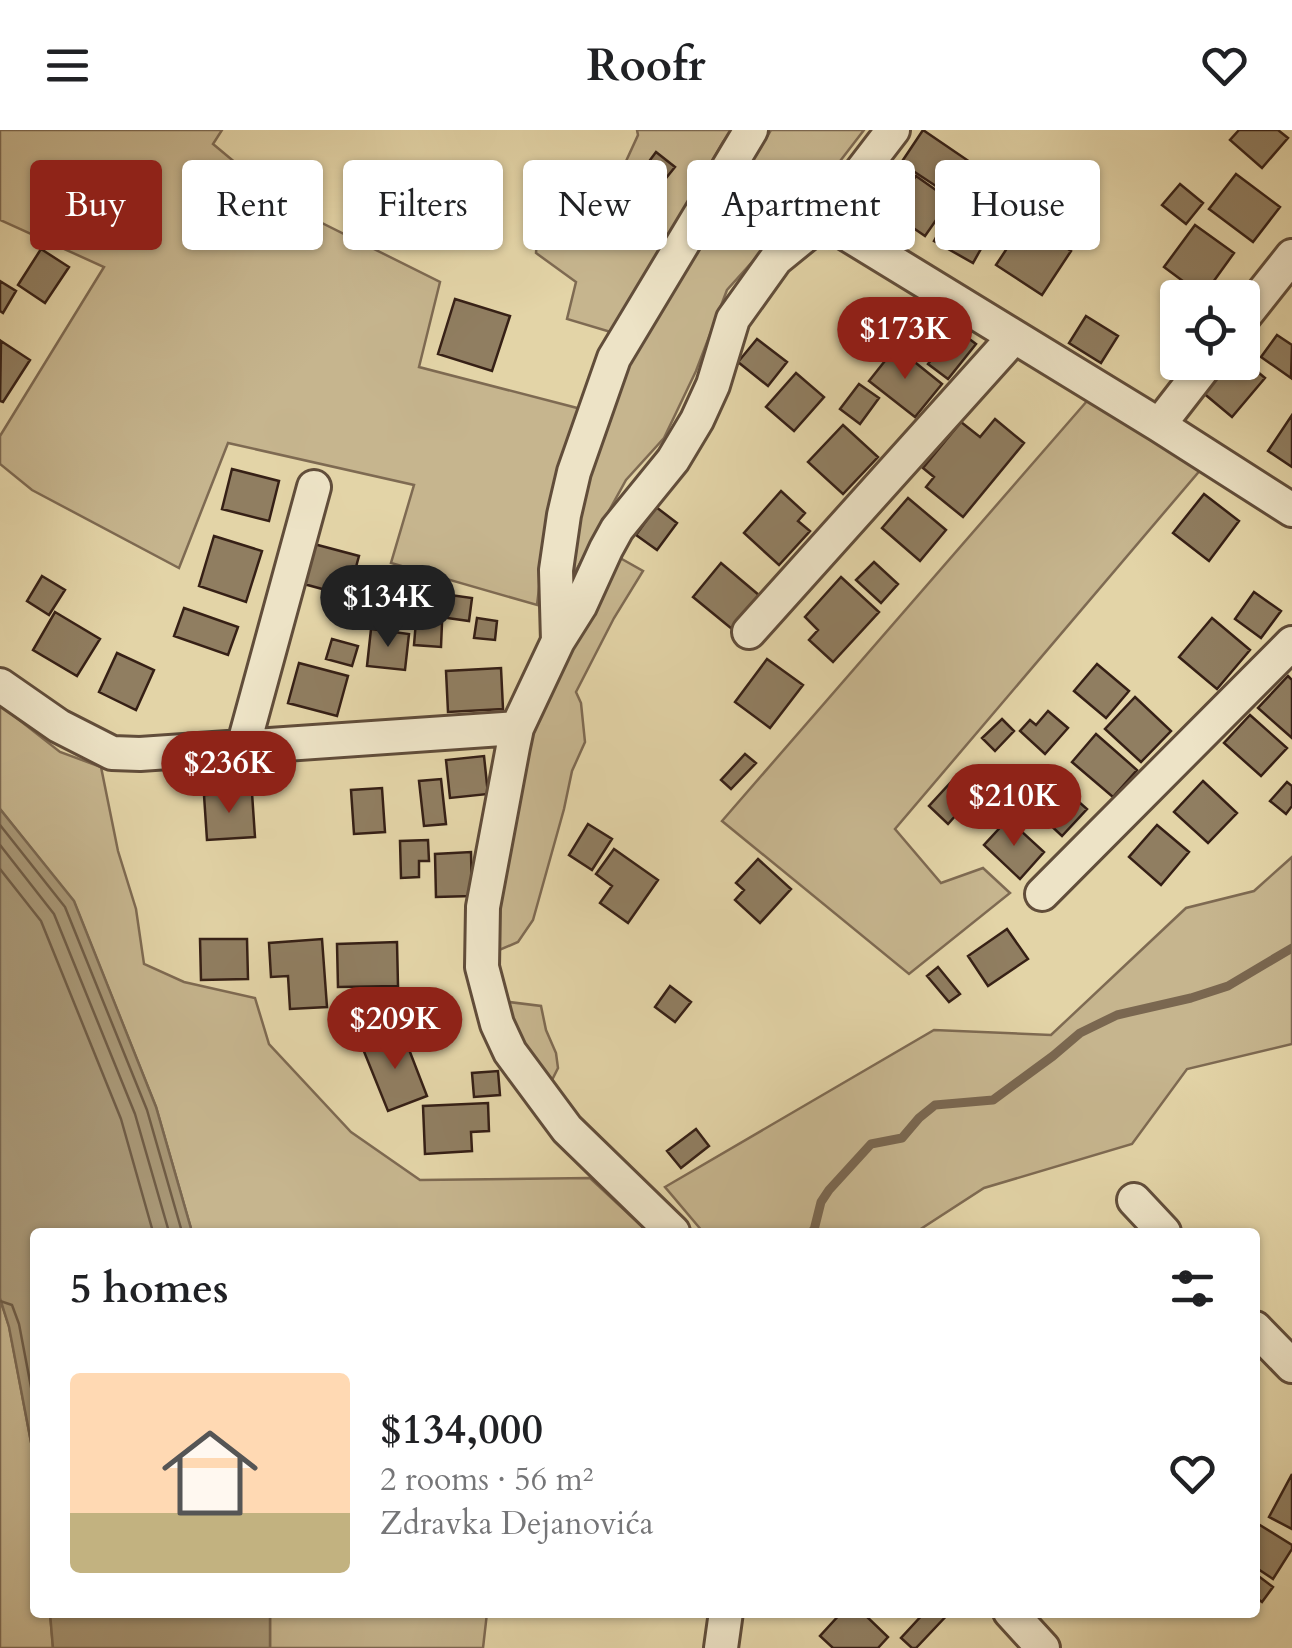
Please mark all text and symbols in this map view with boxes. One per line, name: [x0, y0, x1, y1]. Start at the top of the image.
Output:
text: Roofr: [586, 35, 706, 96]
icon: menu: [40, 38, 95, 93]
icon: heart: [1197, 38, 1252, 93]
chip: Buy: [30, 160, 162, 250]
chip: Rent: [182, 160, 323, 250]
chip: Filters: [343, 160, 503, 250]
chip: New: [523, 160, 667, 250]
chip: Apartment: [687, 160, 915, 250]
chip: House: [935, 160, 1100, 250]
map controls: [1160, 280, 1260, 380]
button: locate: [1160, 280, 1260, 380]
pin: $173K: [835, 297, 975, 382]
text: $173K: [859, 307, 951, 351]
pin: $134K: [318, 565, 458, 650]
text: $134K: [342, 575, 434, 619]
pin: $236K: [159, 731, 299, 816]
text: $236K: [183, 741, 275, 785]
pin: $210K: [944, 764, 1084, 849]
text: $210K: [968, 774, 1060, 818]
pin: $209K: [325, 987, 465, 1072]
text: $209K: [349, 997, 441, 1041]
text: 5 homes: [70, 1260, 228, 1317]
icon: filters: [1165, 1261, 1220, 1316]
text: $134,000: [380, 1401, 543, 1458]
icon: home: [150, 1413, 270, 1533]
icon: heart: [1165, 1446, 1220, 1501]
text: 2 rooms · 56 m²: [380, 1458, 593, 1502]
text: Zdravka Dejanovića: [380, 1502, 654, 1546]

